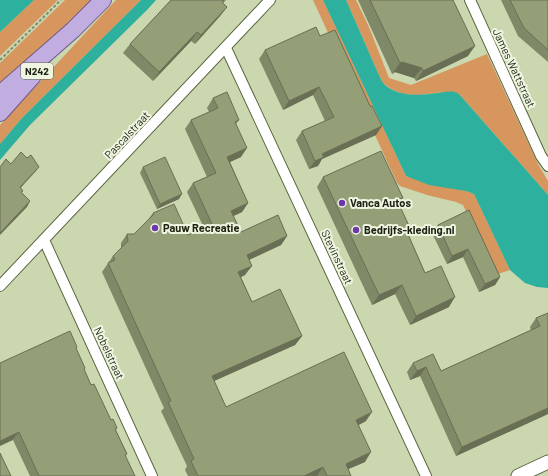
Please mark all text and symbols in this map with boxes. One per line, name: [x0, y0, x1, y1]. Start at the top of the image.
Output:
street label: James Wattstraat: [491, 26, 538, 109]
road number: N242: [21, 63, 53, 79]
street label: Pascalstraat: [102, 108, 152, 161]
place label: Vanca Autos: [350, 196, 411, 209]
marker: Vanca Autos: [337, 198, 347, 208]
place label: Pauw Recreatie: [163, 221, 239, 234]
marker: Pauw Recreatie: [150, 223, 160, 233]
place label: Bedrijfs-kleding.nl: [364, 223, 455, 236]
marker: Bedrijfs-kleding.nl: [351, 225, 361, 235]
street label: Stevinstraat: [319, 228, 356, 286]
street label: Nobelstraat: [92, 325, 127, 381]

